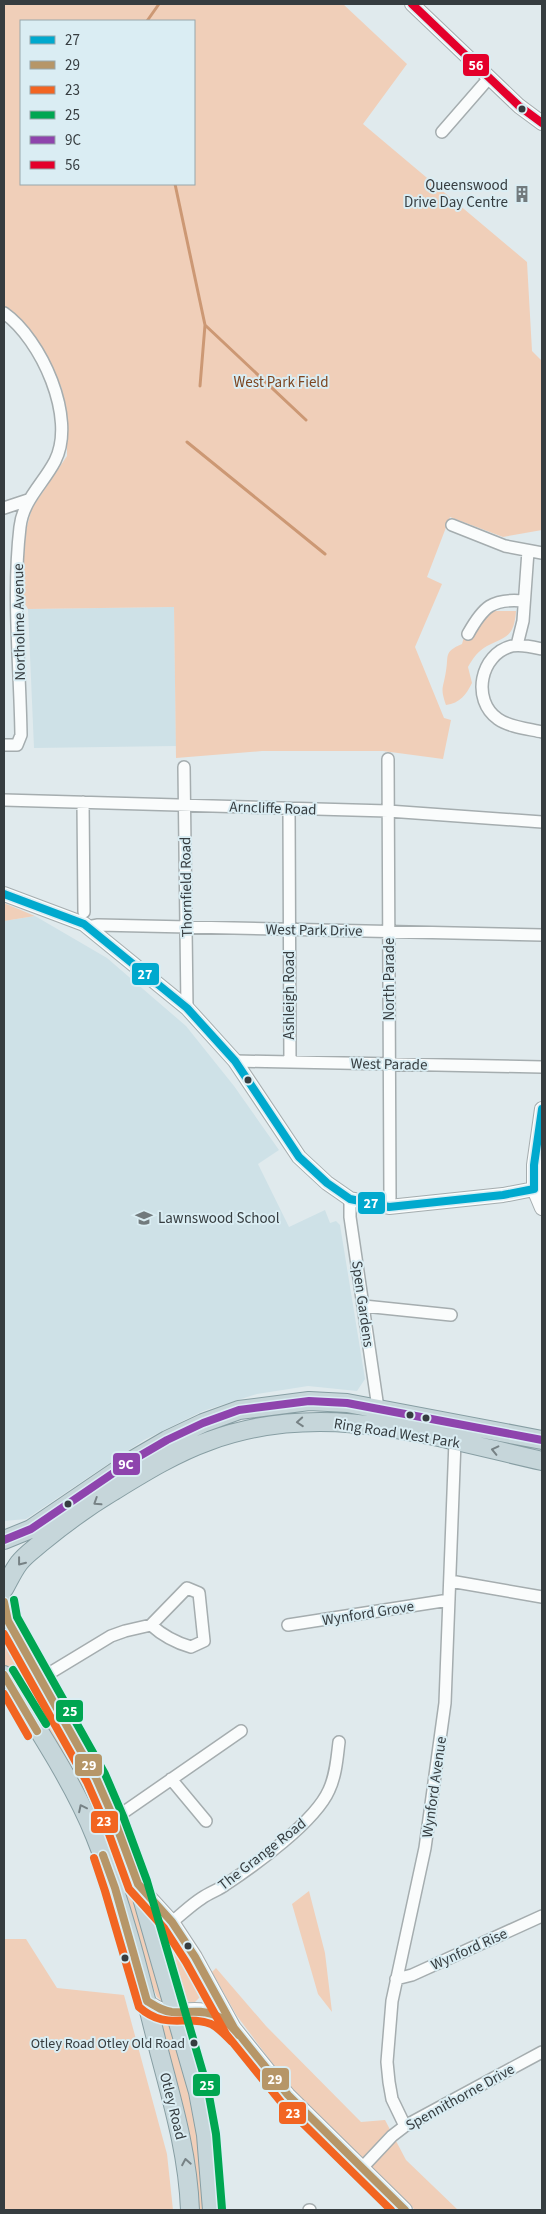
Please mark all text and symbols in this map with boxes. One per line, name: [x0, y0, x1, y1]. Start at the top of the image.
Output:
legend: [20, 20, 195, 185]
text: 27: [65, 30, 80, 51]
line badge: 56: [462, 53, 490, 77]
text: 29: [65, 55, 80, 76]
text: 56: [469, 56, 483, 76]
text: 23: [65, 80, 80, 101]
unlabelled marker: [517, 104, 527, 114]
text: 25: [65, 105, 80, 126]
text: 9C: [65, 130, 81, 151]
text: 56: [65, 155, 80, 176]
place label: Queenswood Drive Day Centre: [404, 175, 508, 213]
building icon: Queenswood Drive Day Centre: [512, 184, 532, 204]
park label: West Park Field: [233, 372, 329, 393]
street label: Northolme Avenue: [8, 563, 31, 681]
street label: Arncliffe Road: [229, 796, 317, 821]
street label: Thornfield Road: [175, 837, 198, 937]
street label: West Park Drive: [265, 919, 363, 942]
street label: North Parade: [379, 938, 400, 1020]
street label: Ashleigh Road: [279, 951, 300, 1039]
line badge: 27: [131, 962, 160, 986]
text: 27: [138, 965, 152, 985]
street label: West Parade: [350, 1053, 428, 1076]
unlabelled marker: [243, 1075, 253, 1085]
line badge: 27: [357, 1191, 386, 1215]
text: 27: [364, 1194, 378, 1214]
school or university icon: Lawnswood School: [134, 1208, 154, 1228]
place label: Lawnswood School: [158, 1208, 280, 1229]
street label: Spen Gardens: [346, 1259, 379, 1349]
unlabelled marker: [405, 1410, 415, 1420]
street label: Ring Road West Park: [332, 1413, 462, 1454]
unlabelled marker: [421, 1413, 431, 1423]
one-way arrow: [296, 1416, 304, 1427]
one-way arrow: [490, 1445, 499, 1456]
line badge: 9C: [112, 1452, 141, 1476]
text: 9C: [118, 1455, 134, 1475]
one-way arrow: [94, 1495, 103, 1505]
unlabelled marker: [63, 1499, 73, 1509]
one-way arrow: [18, 1556, 26, 1565]
street label: Wynford Grove: [321, 1596, 415, 1631]
line badge: 25: [55, 1699, 84, 1723]
text: 25: [63, 1702, 77, 1722]
street label: Wynford Avenue: [417, 1735, 452, 1839]
line badge: 29: [74, 1753, 103, 1777]
text: 29: [82, 1756, 96, 1776]
one-way arrow: [78, 1804, 88, 1813]
line badge: 23: [90, 1810, 119, 1834]
text: 23: [97, 1812, 111, 1832]
street label: The Grange Road: [214, 1813, 311, 1895]
street label: Wynford Rise: [428, 1923, 511, 1976]
unlabelled marker: [183, 1941, 193, 1951]
unlabelled marker: [120, 1953, 130, 1963]
place label: Otley Road Otley Old Road: [31, 2034, 185, 2054]
marker: Otley Road Otley Old Road: [189, 2038, 199, 2048]
street label: Spennithorne Drive: [402, 2059, 519, 2136]
line badge: 29: [261, 2067, 290, 2091]
street label: Otley Road: [154, 2070, 191, 2142]
text: 29: [268, 2070, 282, 2090]
line badge: 25: [192, 2073, 221, 2097]
text: 25: [200, 2076, 214, 2096]
line badge: 23: [278, 2101, 307, 2125]
text: 23: [286, 2104, 300, 2124]
one-way arrow: [181, 2157, 191, 2166]

